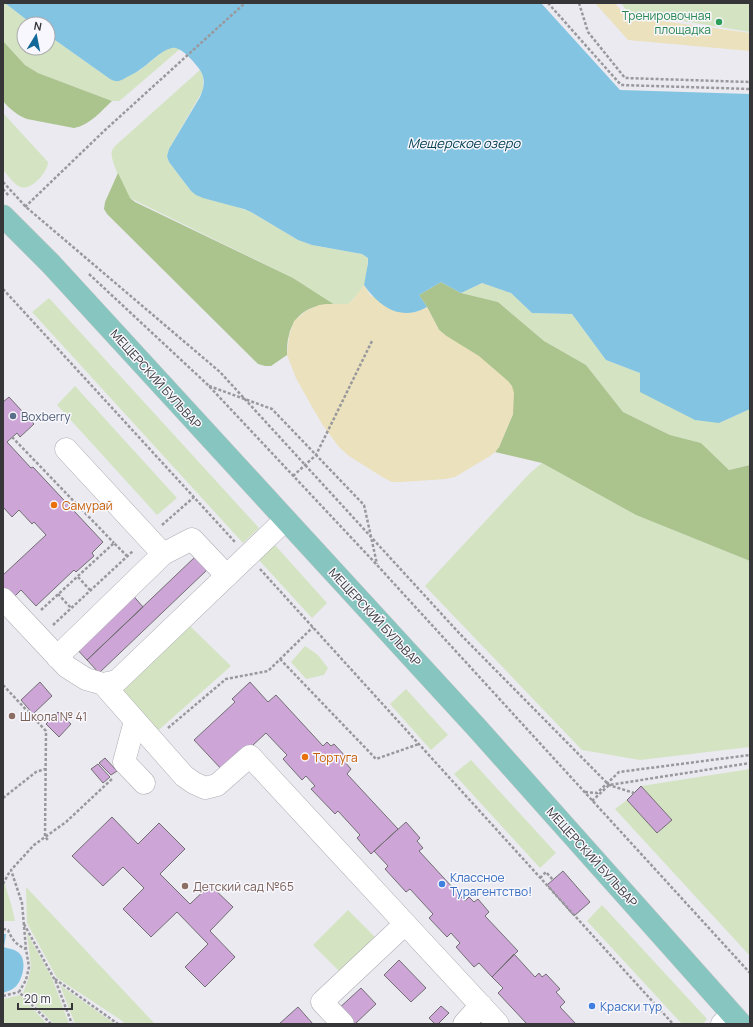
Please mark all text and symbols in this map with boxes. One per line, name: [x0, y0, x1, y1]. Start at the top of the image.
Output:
place label: Тренировочная площадка: [622, 7, 711, 38]
north arrow: [16, 16, 56, 56]
marker: Тренировочная площадка: [714, 17, 724, 27]
text: N: [33, 18, 43, 34]
water label: Мещерское озеро: [408, 134, 521, 152]
street label: МЕЩЕРСКИЙ БУЛЬВАР: [107, 326, 205, 432]
place label: Boxberry: [21, 408, 71, 425]
marker: Boxberry: [8, 411, 18, 421]
place label: Самурай: [62, 497, 112, 514]
marker: Самурай: [49, 500, 59, 510]
street label: МЕЩЕРСКИЙ БУЛЬВАР: [325, 564, 425, 670]
place label: Школа № 41: [20, 708, 87, 725]
marker: Школа № 41: [7, 711, 17, 721]
place label: Тортуга: [313, 749, 358, 766]
marker: Тортуга: [300, 752, 310, 762]
street label: МЕЩЕРСКИЙ БУЛЬВАР: [543, 804, 641, 910]
place label: Классное Турагентство!: [450, 869, 532, 900]
place label: Детский сад №65: [193, 878, 294, 895]
marker: Классное Турагентство!: [437, 879, 447, 889]
marker: Детский сад №65: [180, 881, 190, 891]
scale bar: [18, 985, 72, 1011]
text: 20 m: [24, 990, 51, 1007]
place label: Краски тур: [600, 998, 662, 1015]
marker: Краски тур: [587, 1001, 597, 1011]

